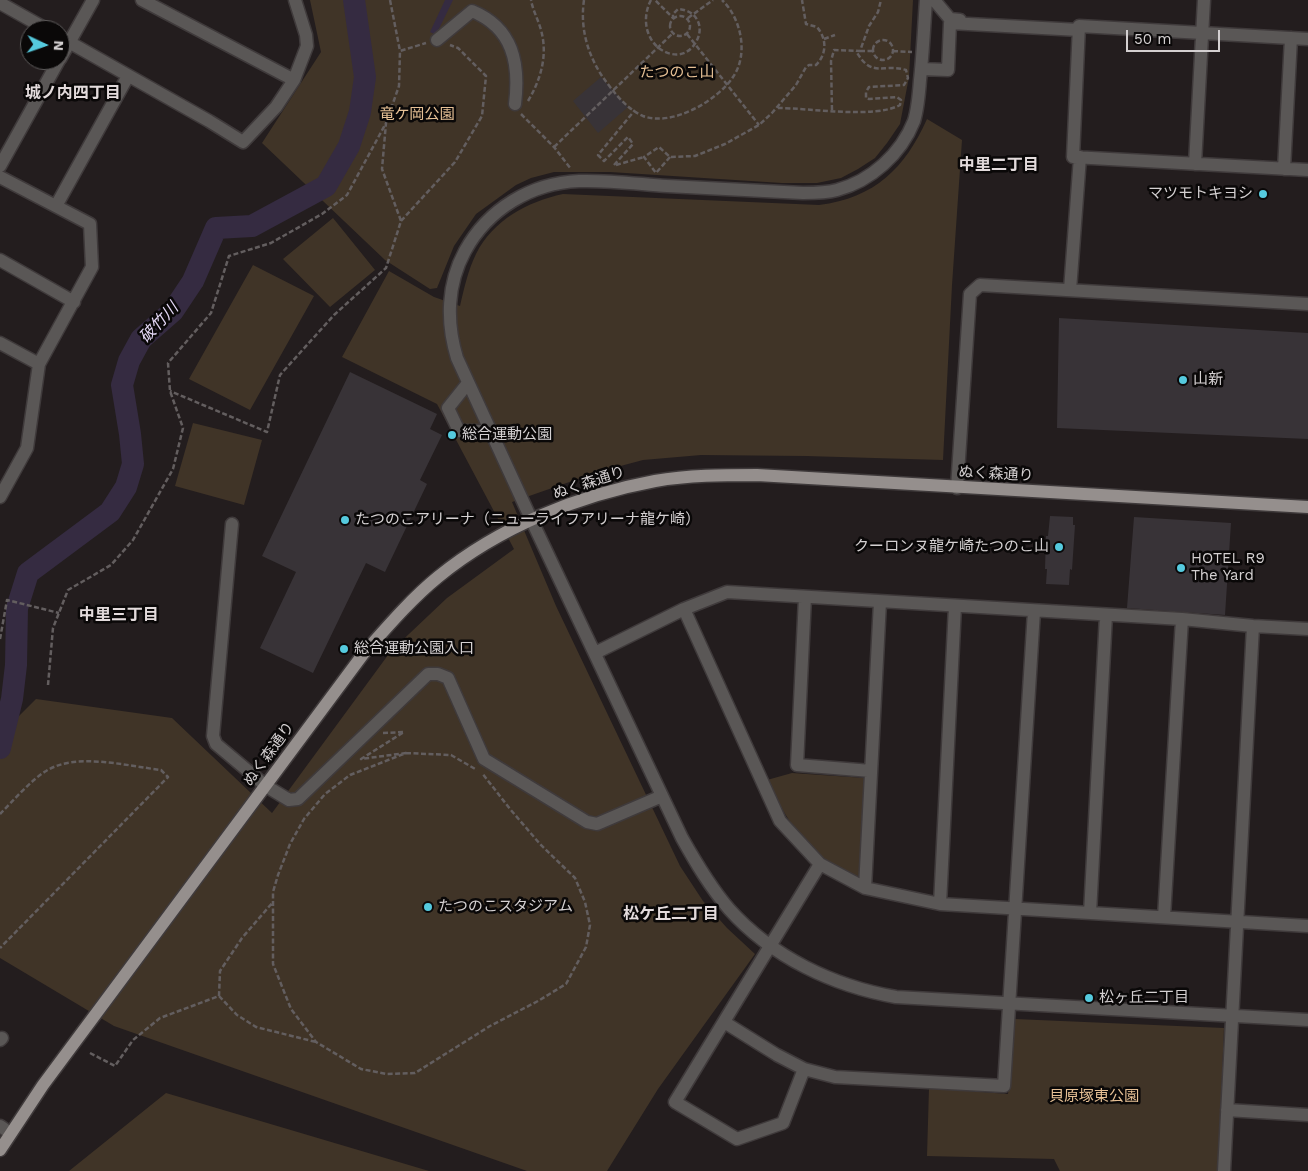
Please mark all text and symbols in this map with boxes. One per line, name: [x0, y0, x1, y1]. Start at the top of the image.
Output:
north arrow: [20, 20, 70, 70]
scale bar: [1128, 20, 1222, 52]
text: 50 m: [1134, 30, 1171, 48]
text: N: [51, 40, 67, 51]
park label: たつのこ山: [640, 64, 714, 82]
district label: 城ノ内四丁目: [25, 83, 121, 103]
park label: 竜ケ岡公園: [380, 106, 454, 124]
district label: 中里二丁目: [959, 155, 1039, 175]
place label: マツモトキヨシ: [1148, 185, 1253, 203]
marker: マツモトキヨシ: [1257, 188, 1269, 200]
water label: 破竹川: [136, 299, 182, 347]
place label: 山新: [1193, 371, 1223, 389]
marker: 山新: [1177, 374, 1189, 386]
place label: 総合運動公園: [462, 426, 552, 444]
marker: 総合運動公園: [446, 429, 458, 441]
street label: ぬく森通り: [551, 463, 627, 503]
street label: ぬく森通り: [958, 463, 1034, 485]
place label: たつのこアリーナ（ニューライフアリーナ龍ケ崎）: [355, 511, 700, 529]
marker: たつのこアリーナ（ニューライフアリーナ龍ケ崎）: [339, 514, 351, 526]
place label: クーロンヌ龍ケ崎たつのこ山: [854, 538, 1049, 556]
marker: クーロンヌ龍ケ崎たつのこ山: [1053, 541, 1065, 553]
place label: HOTEL R9 The Yard: [1191, 550, 1265, 585]
marker: HOTEL R9 The Yard: [1175, 562, 1187, 574]
district label: 中里三丁目: [79, 605, 159, 625]
place label: 総合運動公園入口: [354, 640, 474, 658]
marker: 総合運動公園入口: [338, 643, 350, 655]
street label: ぬく森通り: [240, 718, 298, 790]
place label: たつのこスタジアム: [438, 898, 573, 916]
marker: たつのこスタジアム: [422, 901, 434, 913]
district label: 松ケ丘二丁目: [623, 904, 719, 924]
place label: 松ヶ丘二丁目: [1099, 989, 1189, 1007]
marker: 松ヶ丘二丁目: [1083, 992, 1095, 1004]
park label: 貝原塚東公園: [1049, 1088, 1139, 1106]

